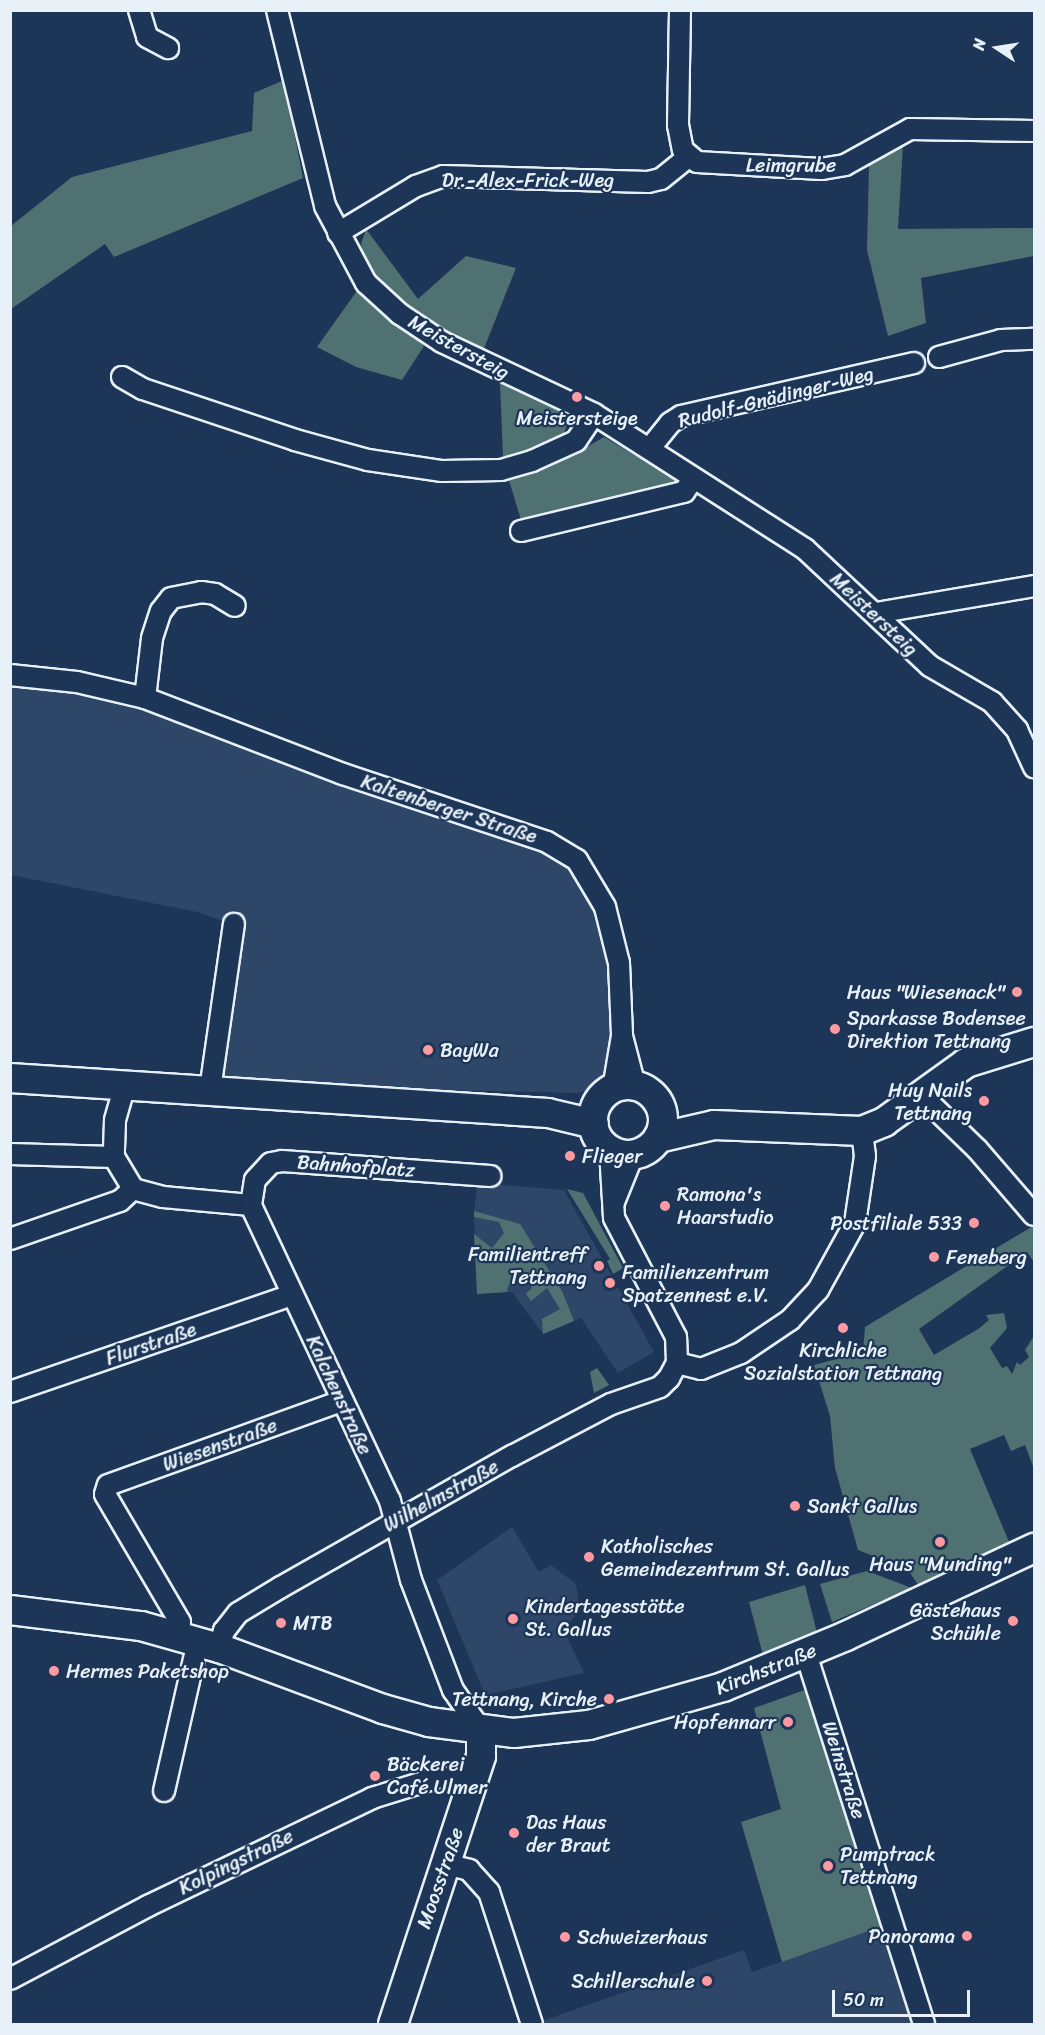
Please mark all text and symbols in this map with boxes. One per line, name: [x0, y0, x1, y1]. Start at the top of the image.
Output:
north arrow: [967, 18, 1027, 78]
text: N: [964, 36, 994, 53]
street label: Leimgrube: [746, 153, 836, 177]
street label: Dr.-Alex-Frick-Weg: [442, 168, 614, 192]
street label: Meistersteig: [404, 309, 514, 385]
street label: Rudolf-Gnädinger-Weg: [676, 361, 876, 433]
marker: Meistersteige: [570, 390, 584, 404]
place label: Meistersteige: [516, 406, 638, 430]
street label: Meistersteig: [825, 567, 923, 661]
street label: Kaltenberger Straße: [358, 769, 540, 849]
place label: Haus "Wiesenack": [848, 980, 1005, 1004]
marker: Haus "Wiesenack": [1010, 985, 1024, 999]
place label: Sparkasse Bodensee Direktion Tettnang: [847, 1006, 1025, 1053]
marker: Sparkasse Bodensee Direktion Tettnang: [828, 1022, 842, 1036]
place label: BayWa: [440, 1038, 499, 1062]
marker: BayWa: [421, 1043, 435, 1057]
place label: Huy Nails Tettnang: [887, 1078, 972, 1125]
marker: Huy Nails Tettnang: [977, 1094, 991, 1108]
place label: Flieger: [582, 1144, 642, 1168]
marker: Flieger: [563, 1149, 577, 1163]
street label: Bahnhofplatz: [296, 1150, 416, 1182]
place label: Ramona's Haarstudio: [677, 1182, 774, 1229]
marker: Ramona's Haarstudio: [658, 1199, 672, 1213]
place label: Postfiliale 533: [830, 1211, 962, 1235]
marker: Postfiliale 533: [967, 1216, 981, 1230]
place label: Familientreff Tettnang: [468, 1242, 587, 1289]
place label: Feneberg: [946, 1245, 1027, 1269]
marker: Feneberg: [927, 1250, 941, 1264]
marker: Familientreff Tettnang: [592, 1259, 606, 1273]
place label: Familienzentrum Spatzennest e.V.: [622, 1260, 769, 1307]
marker: Familienzentrum Spatzennest e.V.: [603, 1276, 617, 1290]
street label: Flurstraße: [103, 1317, 199, 1371]
marker: Kirchliche Sozialstation Tettnang: [836, 1321, 850, 1335]
street label: Kalchenstraße: [301, 1331, 377, 1459]
place label: Kirchliche Sozialstation Tettnang: [744, 1338, 942, 1385]
street label: Wiesenstraße: [159, 1413, 281, 1477]
street label: Wilhelmstraße: [379, 1454, 503, 1538]
place label: Sankt Gallus: [807, 1494, 917, 1518]
marker: Sankt Gallus: [788, 1499, 802, 1513]
place label: Katholisches Gemeindezentrum St. Gallus: [601, 1534, 850, 1581]
marker: Haus "Munding": [933, 1535, 947, 1549]
marker: Katholisches Gemeindezentrum St. Gallus: [582, 1550, 596, 1564]
place label: Haus "Munding": [870, 1552, 1010, 1576]
place label: Kindertagesstätte St. Gallus: [525, 1595, 685, 1642]
place label: Gästehaus Schühle: [910, 1598, 1001, 1645]
place label: MTB: [293, 1611, 333, 1635]
marker: Kindertagesstätte St. Gallus: [506, 1612, 520, 1626]
marker: Gästehaus Schühle: [1006, 1614, 1020, 1628]
marker: MTB: [274, 1616, 288, 1630]
street label: Kirchstraße: [712, 1638, 820, 1700]
place label: Hermes Paketshop: [66, 1659, 229, 1683]
marker: Hermes Paketshop: [47, 1664, 61, 1678]
place label: Tettnang, Kirche: [452, 1687, 597, 1711]
marker: Tettnang, Kirche: [602, 1692, 616, 1706]
place label: Hopfennarr: [674, 1710, 776, 1734]
marker: Hopfennarr: [781, 1715, 795, 1729]
street label: Weinstraße: [817, 1718, 871, 1822]
place label: Bäckerei Café Ulmer: [387, 1752, 487, 1799]
marker: Bäckerei Café Ulmer: [368, 1769, 382, 1783]
place label: Das Haus der Braut: [526, 1810, 611, 1857]
street label: Kolpingstraße: [175, 1824, 297, 1900]
street label: Moosstraße: [411, 1824, 469, 1932]
marker: Das Haus der Braut: [507, 1826, 521, 1840]
place label: Pumptrack Tettnang: [840, 1842, 936, 1889]
marker: Pumptrack Tettnang: [821, 1859, 835, 1873]
place label: Panorama: [868, 1924, 955, 1948]
place label: Schweizerhaus: [577, 1925, 707, 1949]
marker: Panorama: [960, 1929, 974, 1943]
marker: Schweizerhaus: [558, 1930, 572, 1944]
place label: Schillerschule: [571, 1969, 695, 1993]
marker: Schillerschule: [700, 1974, 714, 1988]
scale bar: [835, 1978, 973, 2016]
text: 50 m: [843, 1984, 884, 2016]

